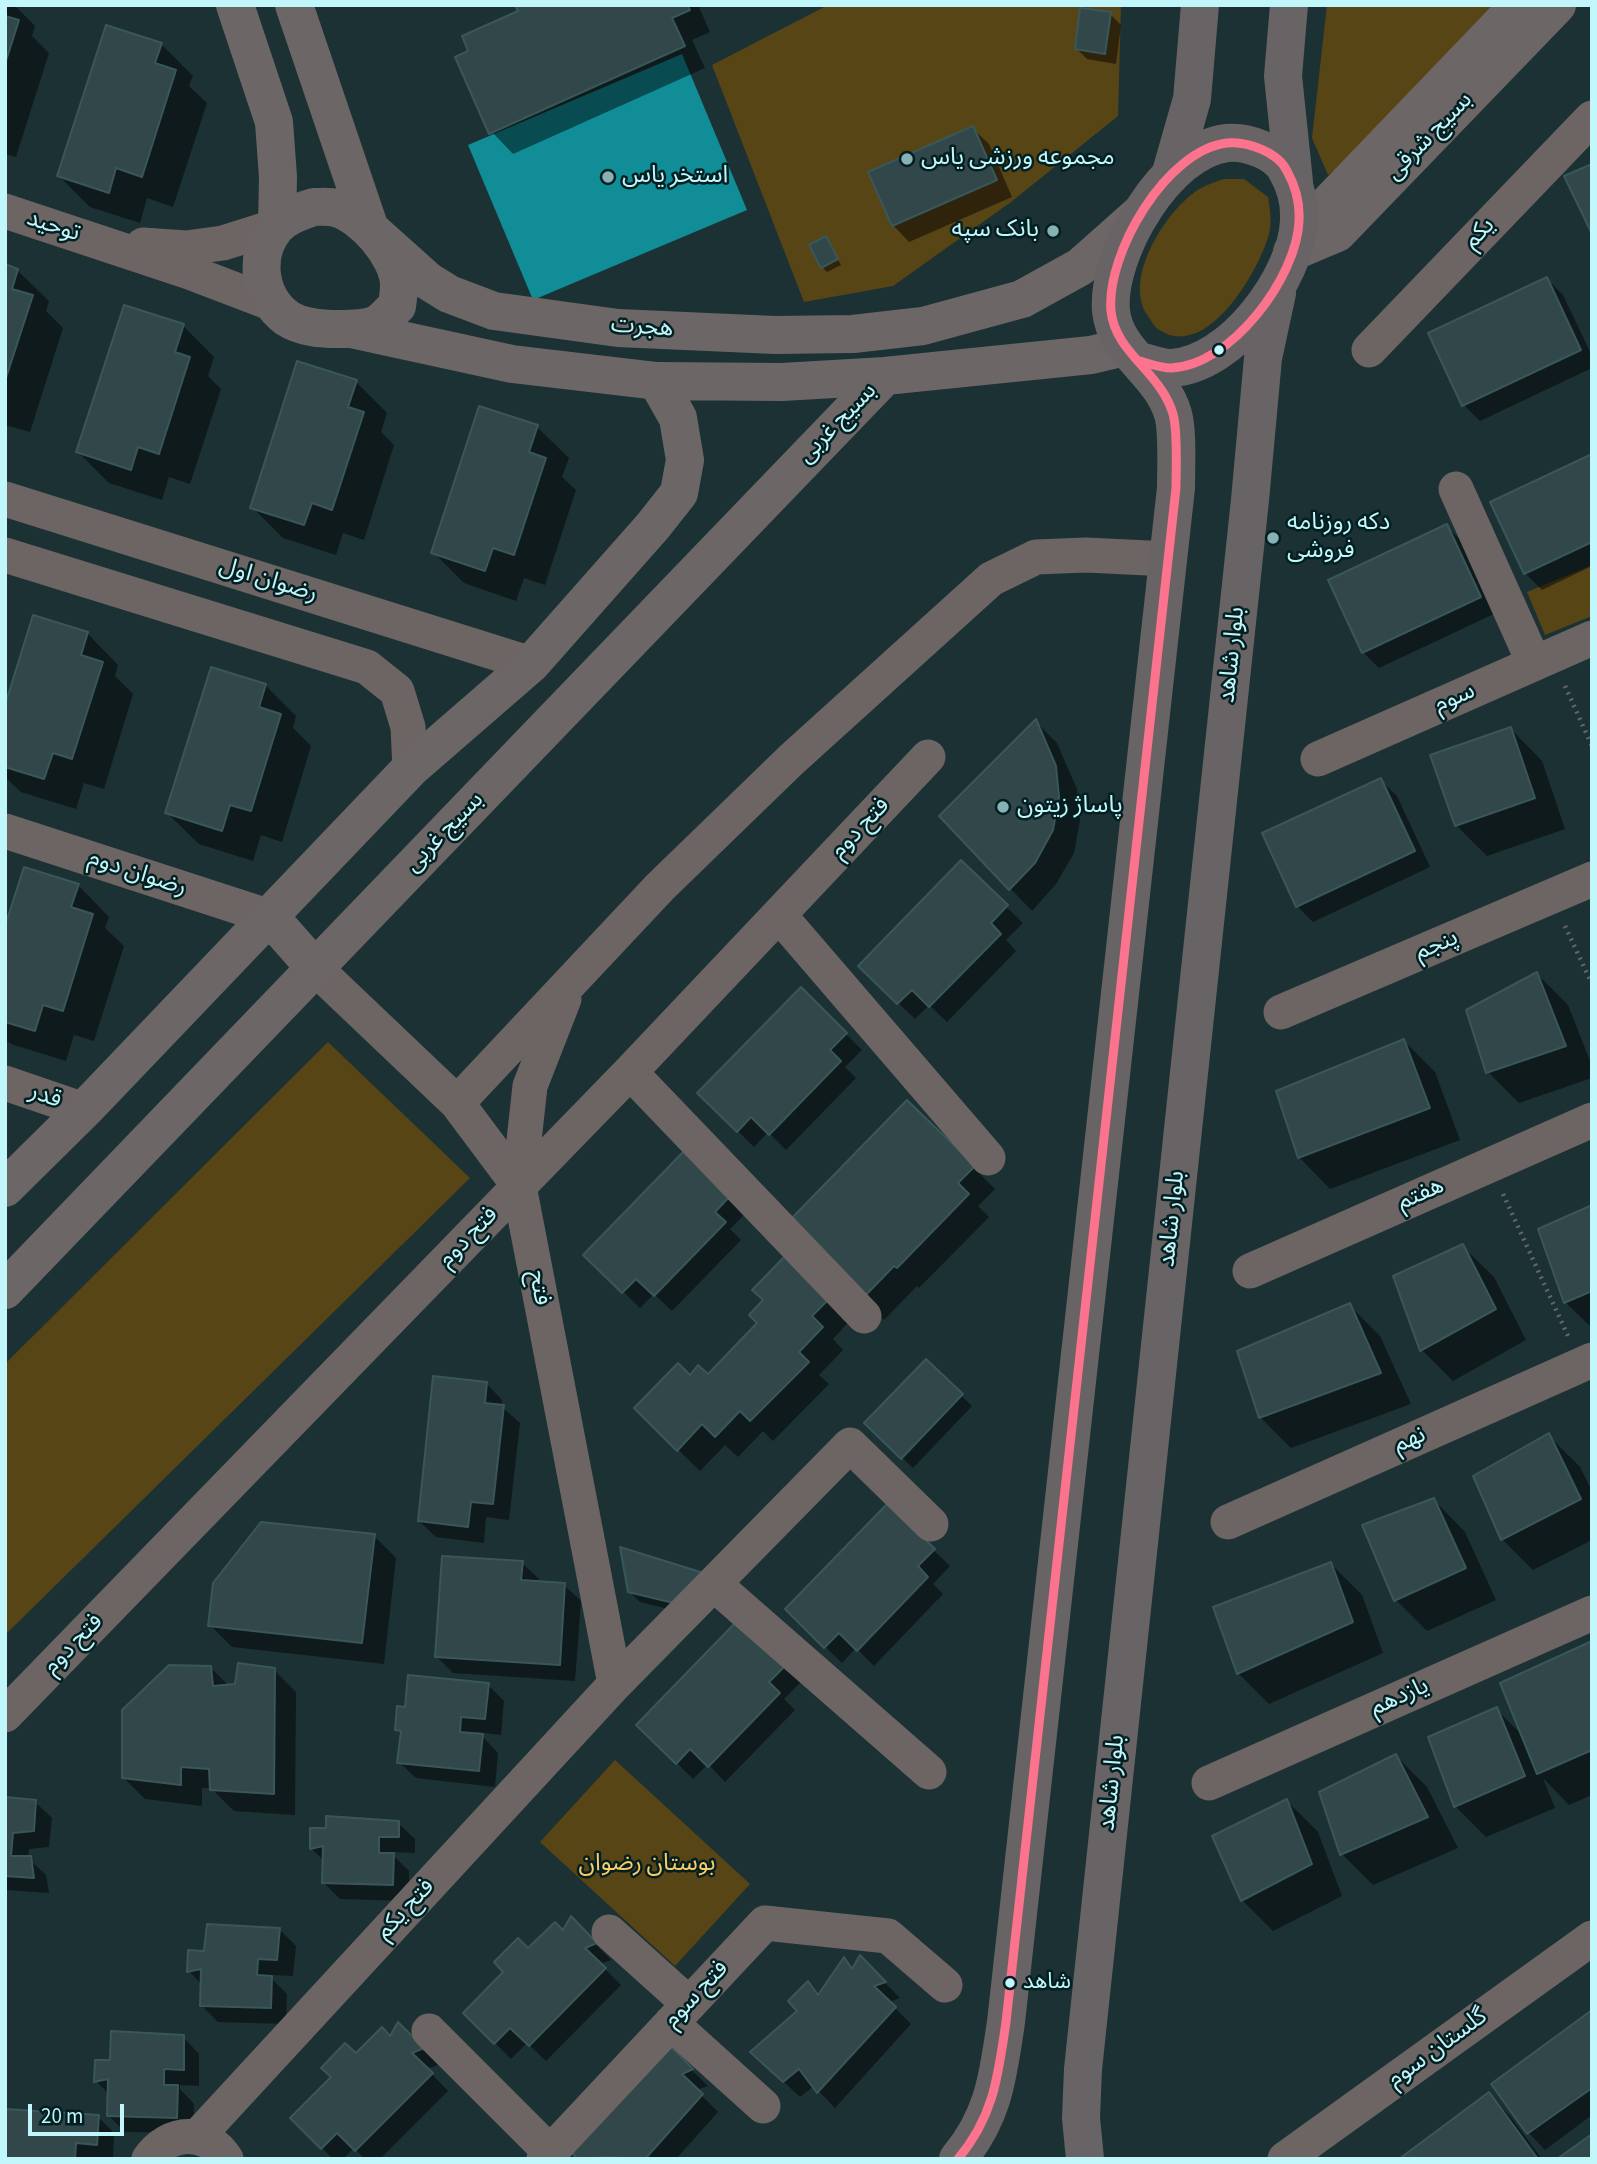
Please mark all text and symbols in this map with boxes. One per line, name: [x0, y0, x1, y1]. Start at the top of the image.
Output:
street label: بسیج شرقی: [1381, 87, 1479, 187]
place label: مجموعه ورزشی یاس: [921, 145, 1115, 173]
marker: مجموعه ورزشی یاس: [899, 151, 915, 167]
place label: استخر یاس: [622, 163, 728, 191]
marker: استخر یاس: [600, 169, 616, 185]
street label: توحید: [23, 205, 83, 249]
street label: یکم: [1458, 212, 1502, 256]
place label: بانک سپه: [951, 217, 1039, 245]
marker: بانک سپه: [1045, 223, 1061, 239]
street label: هجرت: [610, 311, 674, 345]
unlabelled marker: [1212, 343, 1226, 357]
street label: بسیج غربی: [793, 378, 883, 470]
place label: دکه روزنامه فروشی: [1287, 510, 1390, 566]
marker: دکه روزنامه فروشی: [1265, 530, 1281, 546]
street label: رضوان اول: [215, 552, 321, 610]
street label: بلوار شاهد: [1214, 605, 1252, 705]
street label: سوم: [1430, 677, 1480, 721]
street label: بسیج غربی: [400, 787, 490, 879]
street label: فتح دوم: [825, 792, 897, 866]
place label: پاساژ زیتون: [1017, 793, 1123, 821]
marker: پاساژ زیتون: [995, 799, 1011, 815]
street label: رضوان دوم: [84, 845, 190, 903]
street label: پنجم: [1411, 924, 1463, 968]
street label: قدر: [25, 1078, 65, 1116]
street label: بلوار شاهد: [1154, 1169, 1192, 1269]
street label: هفتم: [1393, 1172, 1449, 1218]
street label: فتح دوم: [433, 1201, 505, 1275]
street label: فتح: [521, 1268, 555, 1308]
street label: نهم: [1389, 1421, 1431, 1461]
street label: فتح دوم: [38, 1608, 110, 1682]
street label: یازدهم: [1366, 1672, 1434, 1724]
street label: بلوار شاهد: [1094, 1733, 1132, 1833]
park label: بوستان رضوان: [578, 1851, 716, 1879]
street label: فتح یکم: [371, 1874, 441, 1946]
street label: فتح سوم: [659, 1955, 735, 2035]
place label: شاهد: [1023, 1970, 1071, 1996]
marker: شاهد: [1003, 1976, 1017, 1990]
street label: گلستان سوم: [1382, 2003, 1494, 2095]
scale bar: [32, 2090, 128, 2134]
text: 20 m: [41, 2101, 83, 2131]

